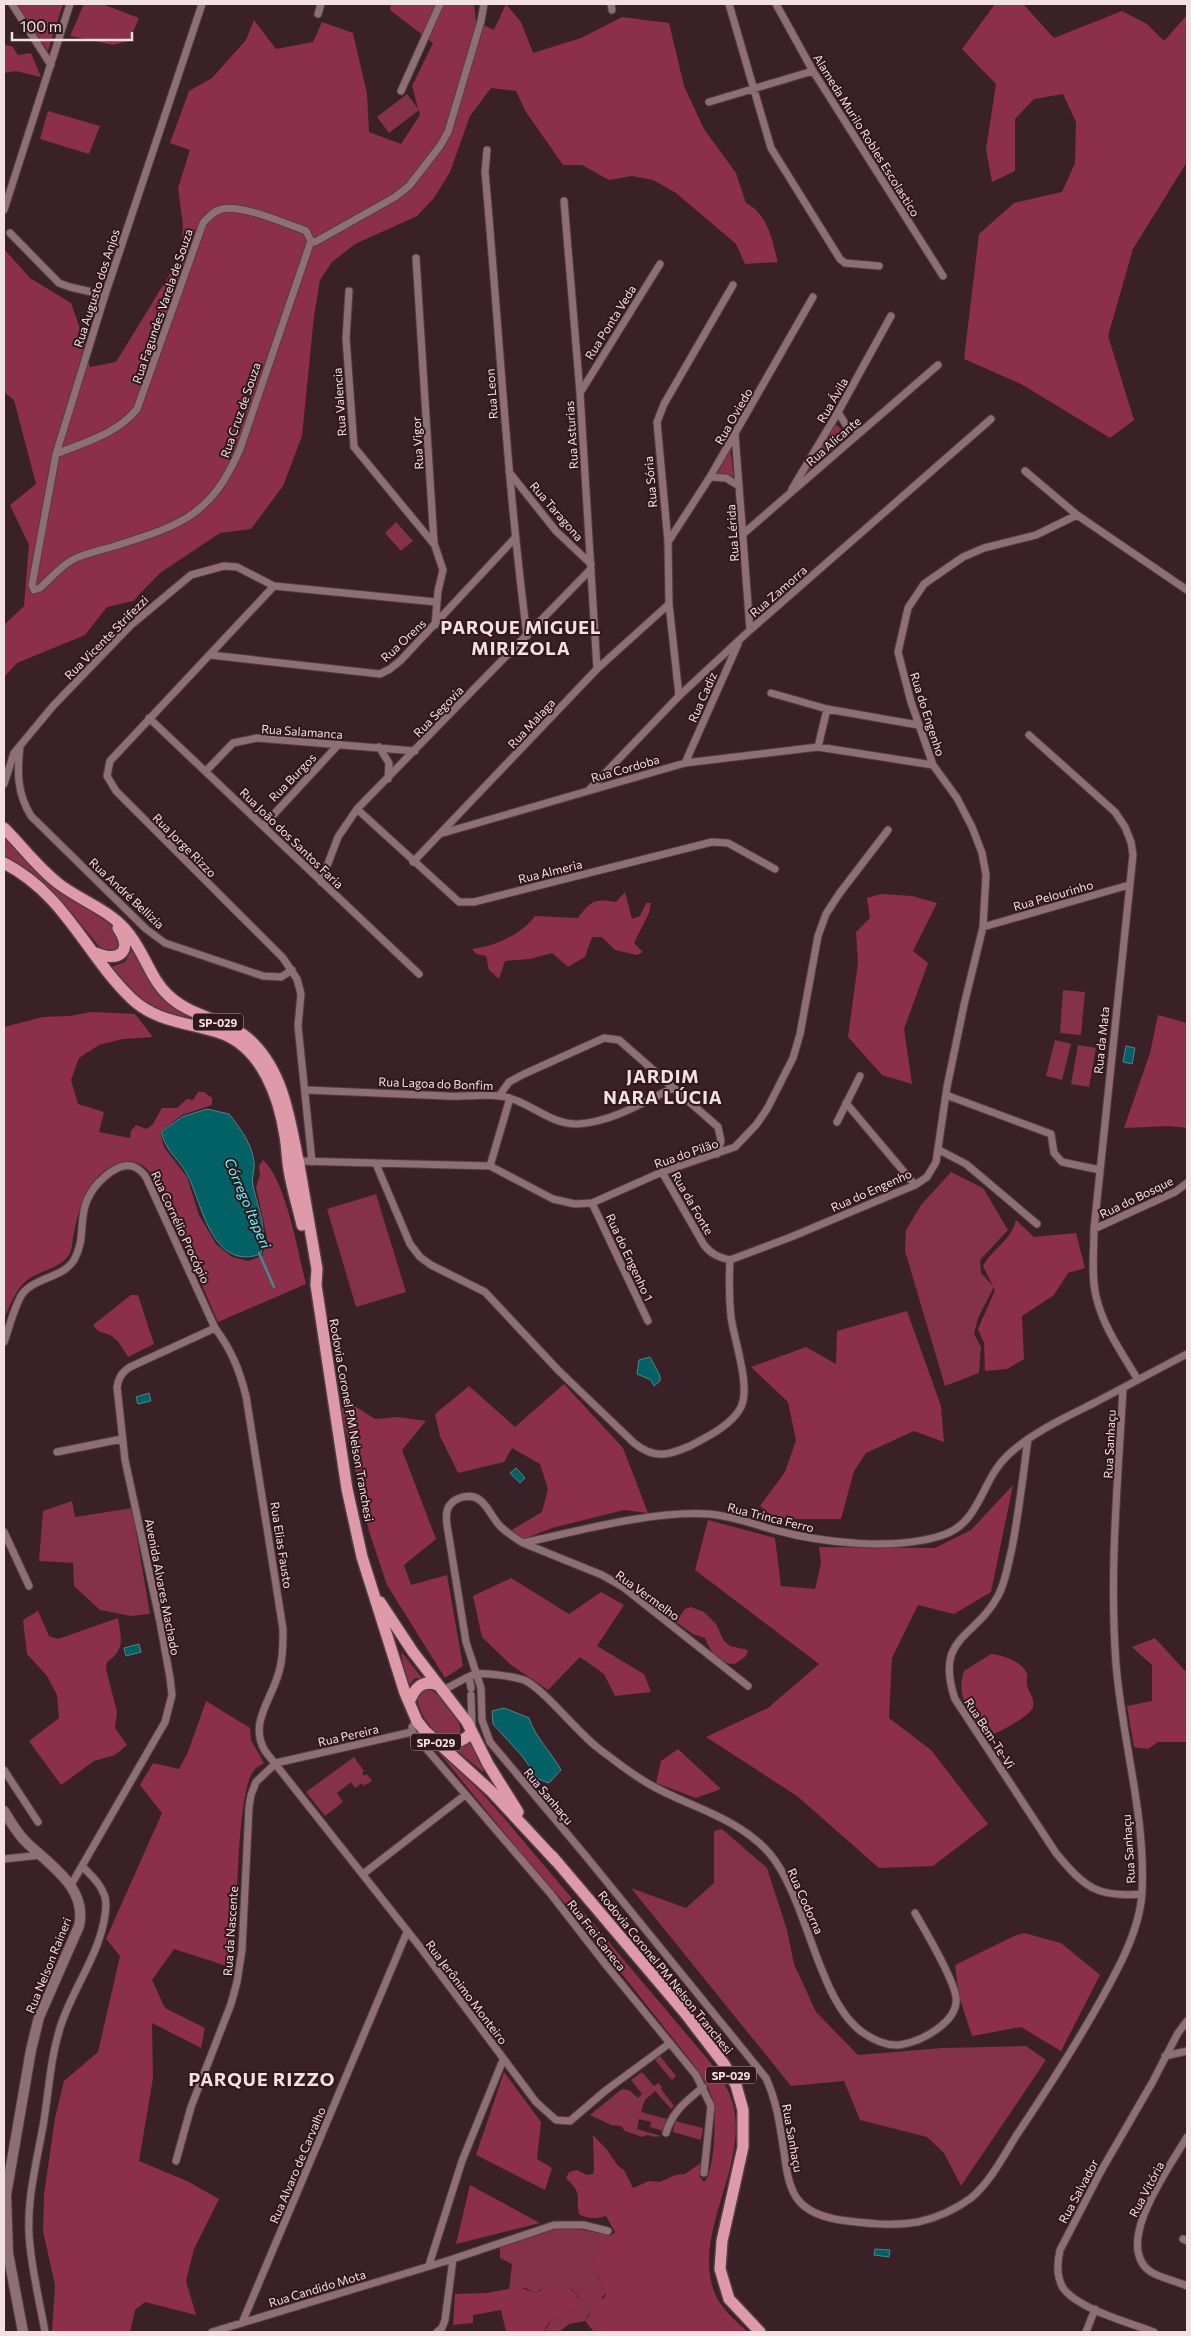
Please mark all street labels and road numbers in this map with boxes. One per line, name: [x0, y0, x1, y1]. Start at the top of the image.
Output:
street label: Alameda Murilo Robles Escolastico: [811, 51, 923, 219]
street label: Rua Augusto dos Anjos: [70, 227, 122, 349]
street label: Rua Fagundes Varela de Souza: [129, 227, 195, 385]
street label: Rua Ponta Veda: [582, 282, 638, 362]
street label: Rua Cruz de Souza: [217, 360, 263, 460]
street label: Rua Valencia: [330, 367, 348, 437]
street label: Rua Leon: [482, 368, 500, 420]
street label: Rua Ávila: [814, 375, 850, 425]
street label: Rua Oviedo: [711, 385, 755, 447]
street label: Rua Asturias: [562, 400, 580, 470]
street label: Rua Alicante: [803, 413, 863, 469]
street label: Rua Vigor: [409, 416, 425, 470]
street label: Rua Sória: [641, 456, 659, 508]
street label: Rua Taragona: [527, 479, 587, 543]
street label: Rua Lérida: [723, 504, 741, 562]
street label: Rua Zamorra: [747, 562, 809, 620]
street label: Rua Vicente Strifezzi: [61, 592, 151, 682]
street label: Rua Orens: [378, 616, 428, 664]
street label: Rua Cadiz: [685, 670, 719, 724]
street label: Rua do Engenho: [908, 670, 948, 758]
street label: Rua Segovia: [410, 683, 466, 739]
street label: Rua Malaga: [504, 695, 558, 751]
street label: Rua Salamanca: [261, 721, 343, 741]
street label: Rua Burgos: [266, 750, 318, 804]
street label: Rua Cordoba: [589, 752, 661, 784]
street label: Rua João dos Santos Faria: [237, 785, 347, 892]
street label: Rua Jorge Rizzo: [150, 810, 220, 880]
street label: Rua André Bellizia: [87, 855, 167, 931]
street label: Rua Almeria: [517, 856, 583, 886]
street label: Rua Pelourinho: [1011, 877, 1095, 913]
street label: Rua da Mata: [1091, 1006, 1111, 1074]
road number: SP-029: [193, 1014, 243, 1030]
street label: Rua Lagoa do Bonfim: [378, 1074, 494, 1092]
street label: Rua do Pilão: [652, 1136, 720, 1170]
street label: Rua do Engenho: [828, 1166, 914, 1214]
street label: Rua Cornélio Procópio: [149, 1169, 213, 1285]
street label: Rua da Fonte: [669, 1169, 717, 1237]
street label: Rua do Bosque: [1097, 1173, 1175, 1221]
street label: Rua do Engenho 1: [604, 1211, 656, 1303]
street label: Rodovia Coronel PM Nelson Tranchesi: [327, 1317, 377, 1523]
street label: Rua Sanhaçu: [1100, 1409, 1118, 1479]
street label: Rua Trinca Ferro: [726, 1499, 816, 1535]
street label: Rua Elias Fausto: [268, 1501, 296, 1589]
street label: Avenida Alvares Machado: [143, 1518, 183, 1656]
street label: Rua Vermelho: [613, 1567, 683, 1623]
street label: Rua Bem-Te-Vi: [962, 1695, 1018, 1771]
street label: Rua Pereira: [316, 1721, 380, 1749]
road number: SP-029: [411, 1734, 461, 1750]
street label: Rua Sanhaçu: [521, 1765, 577, 1827]
street label: Rua Sanhaçu: [1119, 1814, 1137, 1884]
street label: Rua Codorna: [785, 1866, 827, 1936]
street label: Rua da Nascente: [220, 1886, 240, 1976]
street label: Rodovia Coronel PM Nelson Tranchesi: [596, 1888, 736, 2056]
street label: Rua Frei Caneca: [565, 1897, 629, 1973]
street label: Rua Nelson Raineri: [22, 1915, 74, 2015]
street label: Rua Jerônimo Monteiro: [423, 1937, 511, 2047]
road number: SP-029: [706, 2066, 756, 2084]
street label: Rua Sanhaçu: [780, 2103, 806, 2173]
street label: Rua Alvaro de Carvalho: [266, 2105, 328, 2225]
street label: Rua Salvador: [1055, 2156, 1101, 2226]
street label: Rua Vitória: [1126, 2159, 1166, 2219]
street label: Rua Candido Mota: [267, 2267, 367, 2309]

